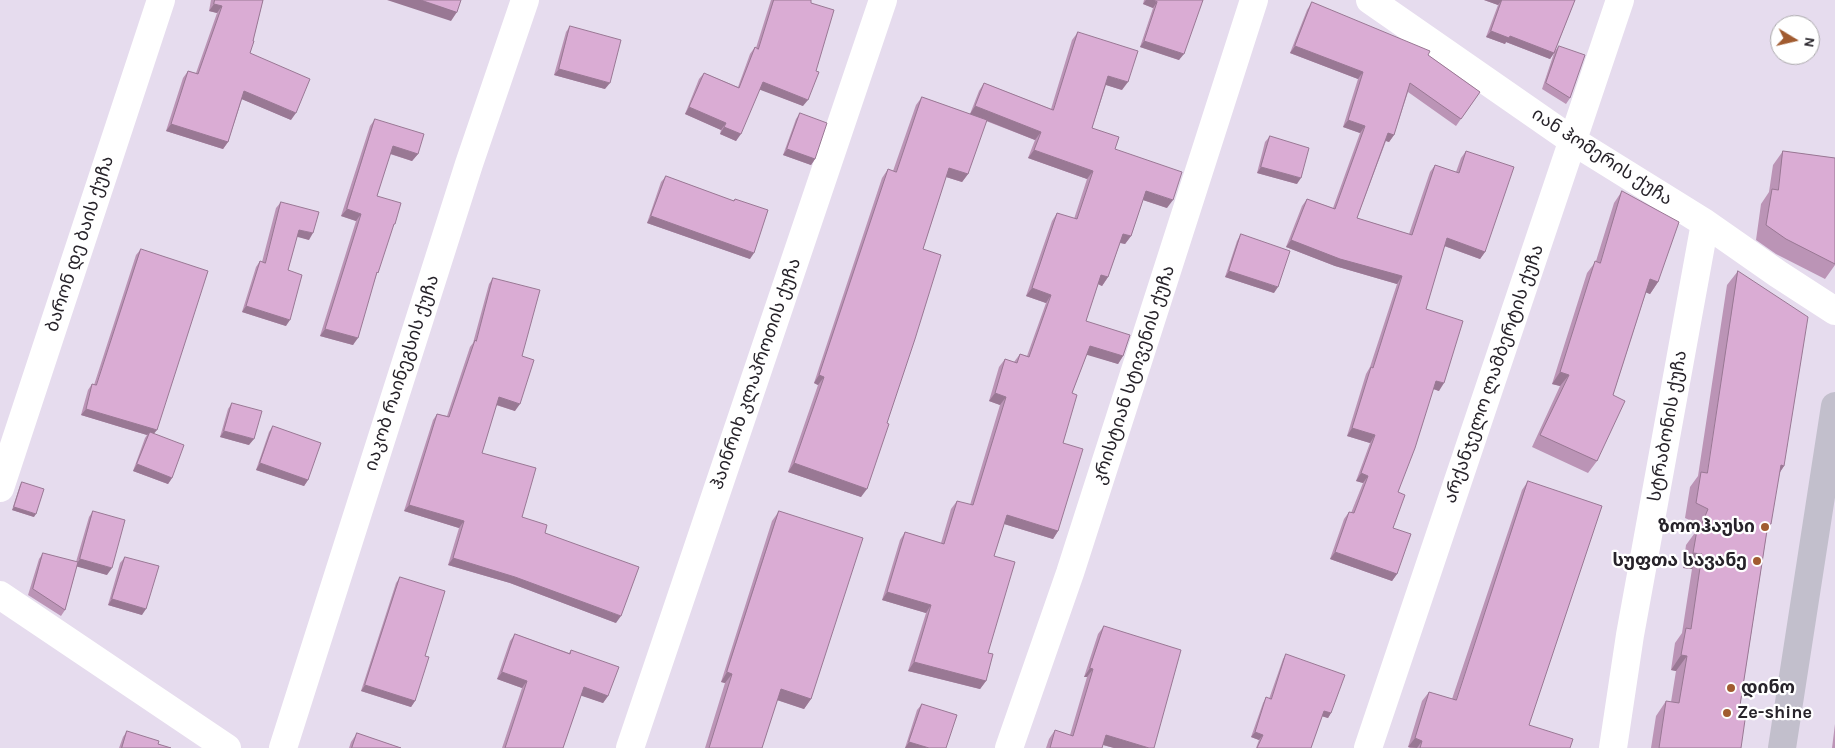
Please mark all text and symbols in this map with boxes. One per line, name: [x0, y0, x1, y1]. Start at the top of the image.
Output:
north arrow: [1770, 15, 1820, 65]
text: N: [1800, 36, 1819, 49]
street label: იან ჰომერის ქუჩა: [1528, 104, 1676, 210]
street label: ბარონ დე ბაის ქუჩა: [41, 153, 119, 335]
street label: არქანჯელო ლამბერტის ქუჩა: [1439, 242, 1549, 506]
street label: ჰაინრიხ კლაპროთის ქუჩა: [706, 255, 806, 493]
street label: კრისტიან სტივენის ქუჩა: [1088, 263, 1180, 487]
street label: იაკობ რაინეგსის ქუჩა: [360, 272, 444, 474]
street label: სტრაბონის ქუჩა: [1644, 349, 1692, 503]
place label: ზოოჰაუსი: [1658, 516, 1755, 538]
marker: ზოოჰაუსი: [1759, 521, 1771, 533]
place label: სუფთა სავანე: [1613, 550, 1747, 572]
marker: სუფთა სავანე: [1751, 555, 1763, 567]
place label: დინო: [1741, 677, 1795, 699]
marker: დინო: [1725, 682, 1737, 694]
place label: Ze-shine: [1737, 702, 1812, 724]
marker: Ze-shine: [1721, 707, 1733, 719]

